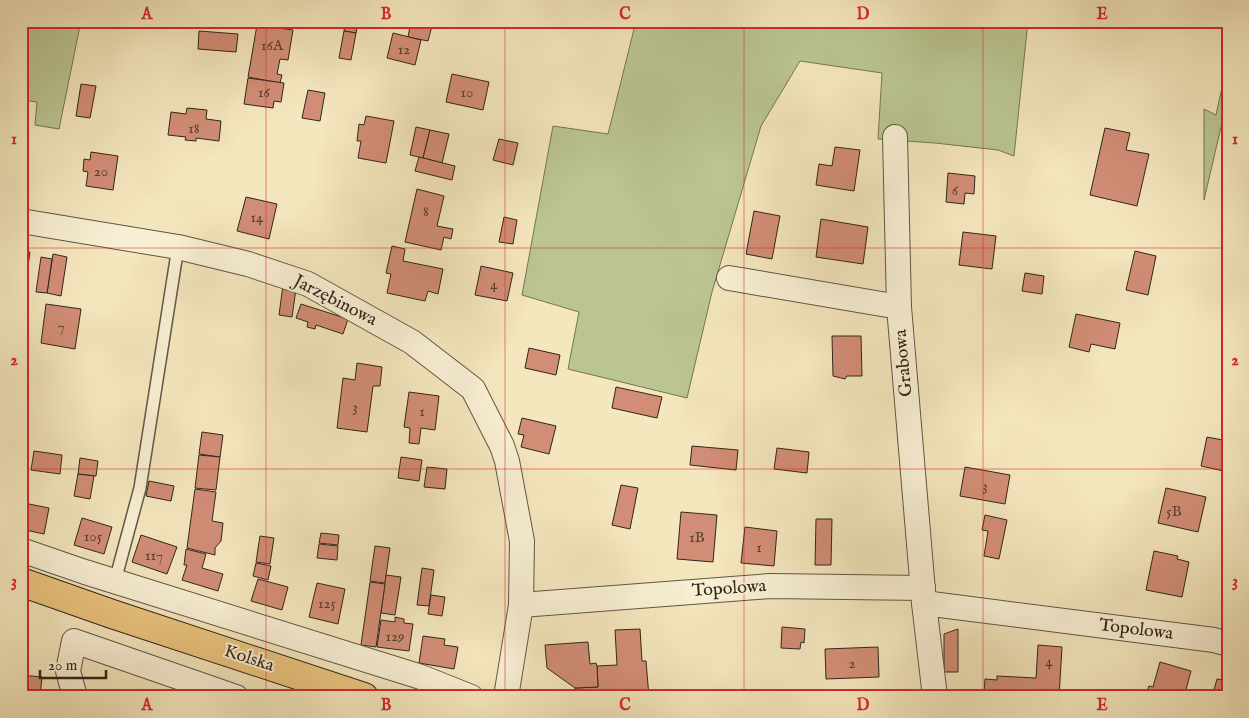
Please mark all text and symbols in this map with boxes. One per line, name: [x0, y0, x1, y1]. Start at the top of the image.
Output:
text: A: [141, 5, 154, 25]
text: B: [381, 5, 392, 25]
text: C: [619, 5, 631, 25]
text: D: [857, 5, 870, 25]
text: E: [1096, 5, 1108, 25]
house number: 16A: [261, 36, 284, 55]
house number: 12: [398, 40, 410, 59]
house number: 16: [258, 83, 271, 102]
house number: 10: [461, 83, 473, 102]
house number: 18: [188, 119, 200, 138]
text: 1: [11, 130, 17, 150]
text: 1: [1232, 130, 1238, 150]
house number: 20: [94, 162, 108, 181]
house number: 6: [952, 181, 959, 200]
house number: 8: [423, 202, 429, 221]
house number: 14: [251, 208, 264, 227]
street label: Jarzębinowa: [287, 269, 381, 332]
house number: 4: [490, 275, 498, 294]
house number: 7: [57, 317, 65, 336]
street label: Grabowa: [890, 328, 918, 398]
text: 2: [10, 351, 18, 371]
text: 2: [1231, 351, 1239, 371]
house number: 3: [352, 398, 358, 417]
house number: 1: [419, 402, 425, 421]
house number: 3: [982, 477, 988, 496]
house number: 5B: [1166, 502, 1182, 521]
house number: 105: [84, 527, 103, 546]
house number: 1B: [689, 528, 705, 547]
house number: 1: [756, 538, 762, 557]
house number: 117: [145, 546, 163, 565]
text: 3: [11, 572, 17, 592]
text: 3: [1232, 572, 1238, 592]
street label: Topolowa: [691, 575, 767, 603]
house number: 125: [318, 594, 337, 613]
street label: Topolowa: [1098, 614, 1175, 646]
house number: 129: [385, 627, 405, 646]
street label: Kolska: [221, 640, 277, 678]
scale bar: [40, 648, 106, 680]
house number: 4: [1045, 652, 1053, 671]
house number: 2: [848, 654, 856, 673]
text: 20 m: [48, 656, 78, 675]
text: A: [141, 696, 154, 716]
text: B: [381, 696, 392, 716]
text: C: [619, 696, 631, 716]
text: D: [857, 696, 870, 716]
text: E: [1096, 696, 1108, 716]

